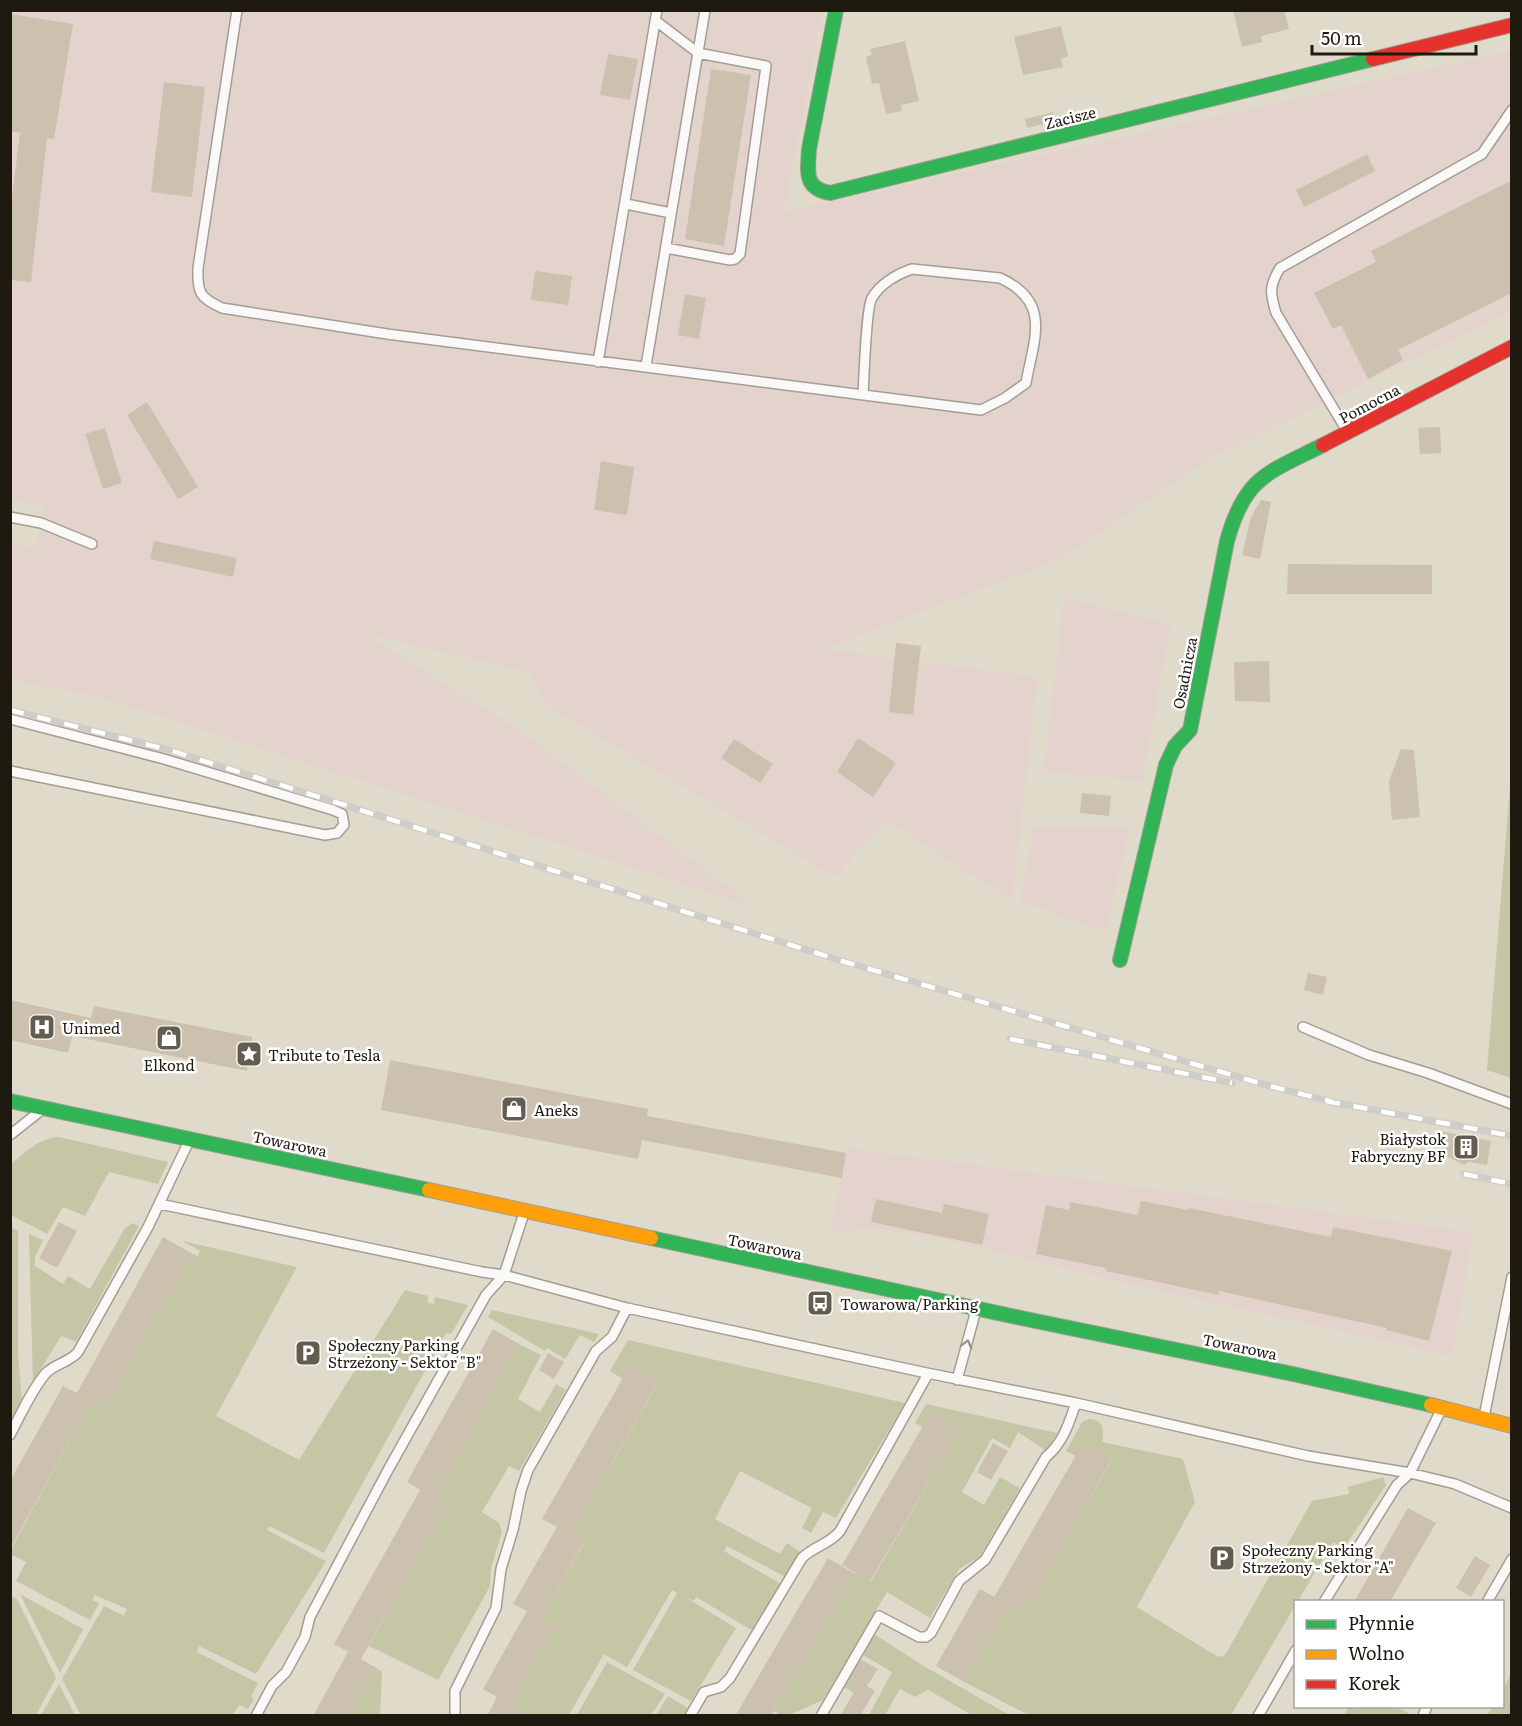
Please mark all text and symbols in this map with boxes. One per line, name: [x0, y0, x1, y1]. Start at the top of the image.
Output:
scale bar: [1312, 18, 1476, 56]
text: 50 m: [1321, 24, 1362, 51]
street label: Zacisze: [1042, 99, 1098, 134]
street label: Pomocna: [1334, 377, 1405, 429]
street label: Osadnicza: [1166, 634, 1202, 711]
hospital icon: Unimed: [27, 1012, 57, 1042]
place label: Unimed: [62, 1016, 120, 1039]
shop icon: Elkond: [154, 1023, 184, 1053]
place icon: Tribute to Tesla: [234, 1039, 264, 1069]
place label: Tribute to Tesla: [268, 1043, 382, 1066]
place label: Elkond: [143, 1053, 195, 1076]
shop icon: Aneks: [499, 1094, 529, 1124]
place label: Aneks: [534, 1098, 578, 1121]
street label: Towarowa: [251, 1124, 330, 1162]
place label: Białystok Fabryczny BF: [1351, 1127, 1447, 1167]
building icon: Białystok Fabryczny BF: [1451, 1132, 1481, 1162]
street label: Towarowa: [726, 1227, 805, 1265]
bus stop icon: Towarowa/Parking: [805, 1288, 835, 1318]
place label: Towarowa/Parking: [840, 1292, 979, 1315]
street label: Towarowa: [1201, 1327, 1280, 1365]
place label: Społeczny Parking Strzeżony - Sektor "B": [328, 1333, 481, 1373]
parking icon: Społeczny Parking Strzeżony - Sektor "B": [293, 1338, 323, 1368]
one-way arrow: [960, 1339, 972, 1350]
place label: Społeczny Parking Strzeżony - Sektor "A": [1242, 1538, 1394, 1578]
parking icon: Społeczny Parking Strzeżony - Sektor "A": [1207, 1543, 1237, 1573]
legend: [1294, 1600, 1504, 1708]
text: Płynnie: [1348, 1609, 1414, 1636]
text: Wolno: [1348, 1639, 1405, 1666]
text: Korek: [1348, 1669, 1401, 1696]

